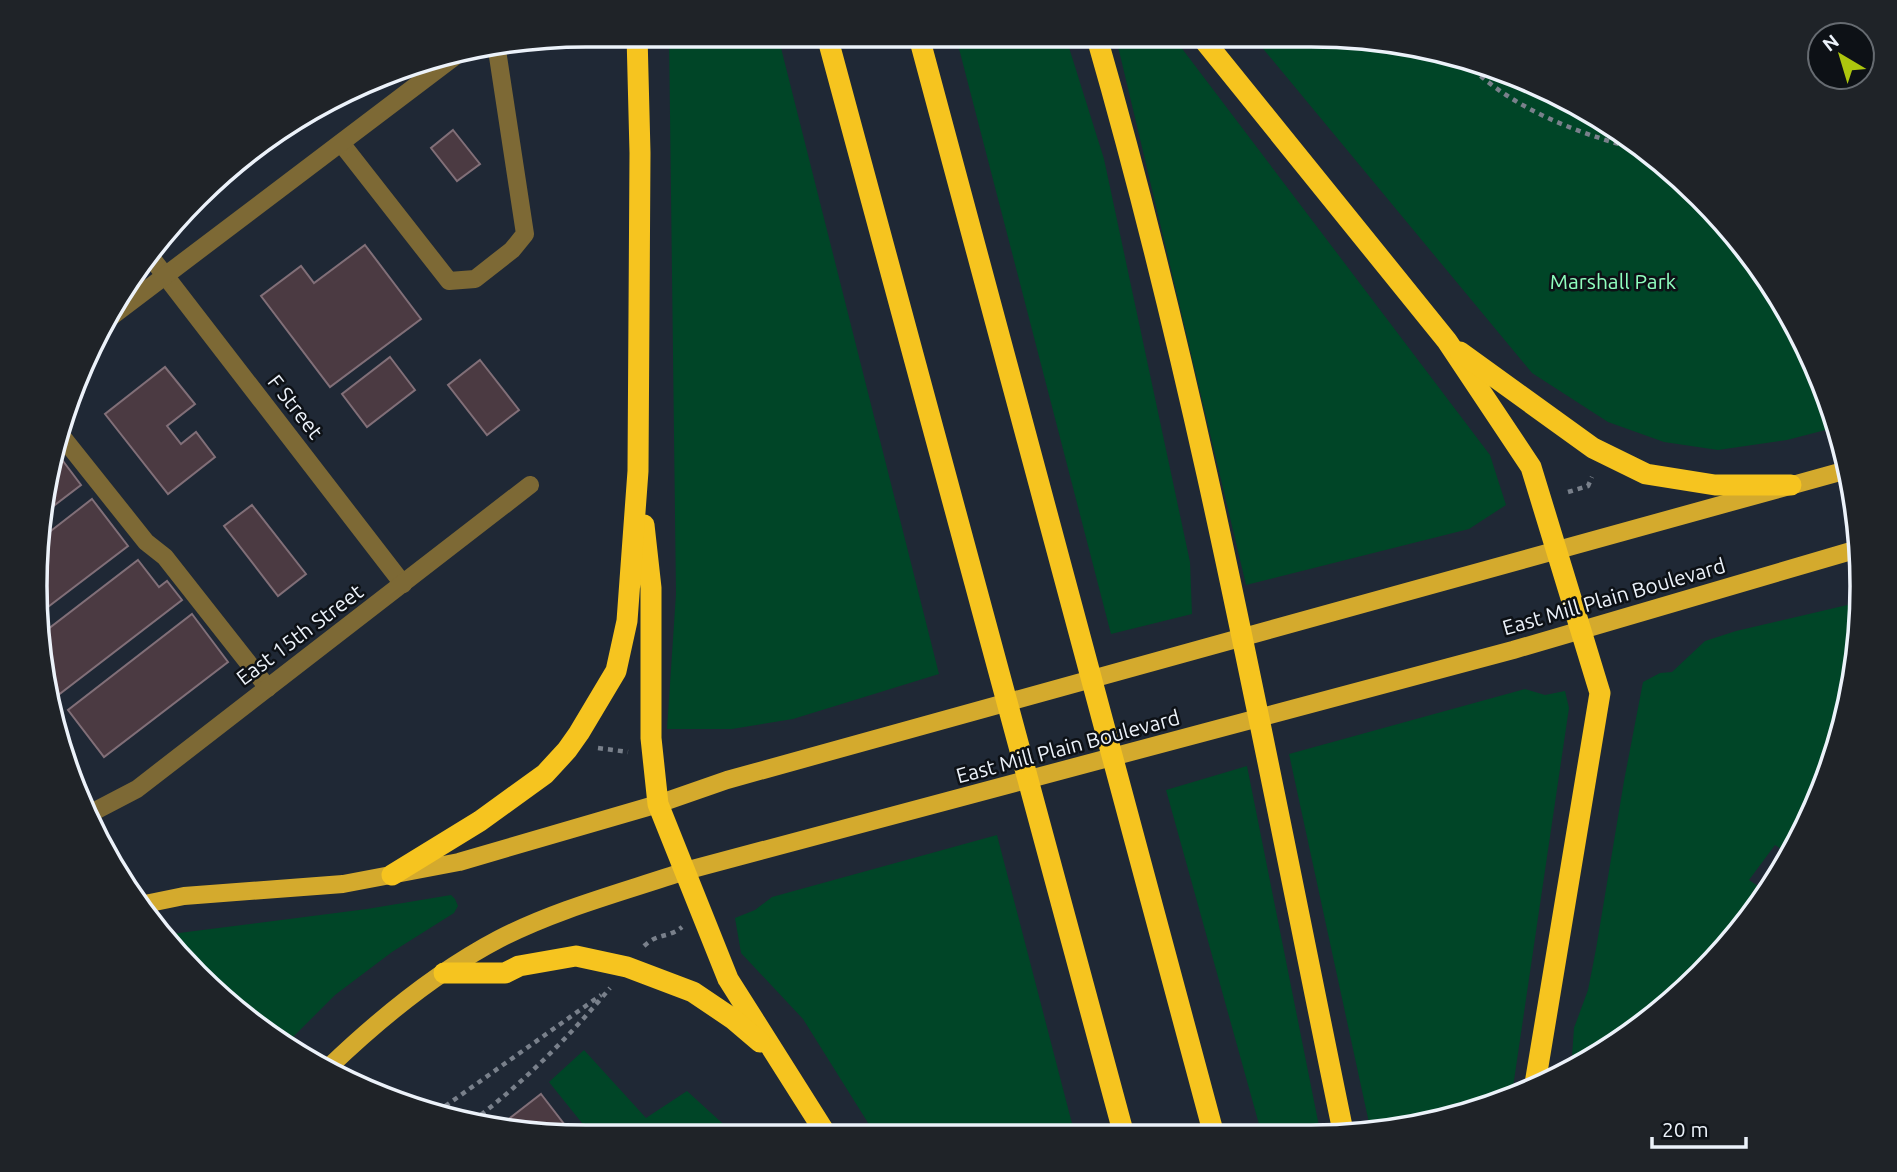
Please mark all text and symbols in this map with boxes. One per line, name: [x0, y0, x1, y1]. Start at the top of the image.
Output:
north arrow: [1806, 21, 1876, 91]
text: N: [1818, 30, 1843, 56]
park label: Marshall Park: [1550, 269, 1677, 293]
street label: F Street: [263, 370, 328, 443]
street label: East Mill Plain Boulevard: [1500, 553, 1728, 639]
street label: East 15th Street: [231, 579, 367, 690]
street label: East Mill Plain Boulevard: [953, 705, 1182, 787]
scale bar: [1652, 1106, 1746, 1150]
text: 20 m: [1662, 1117, 1709, 1141]

